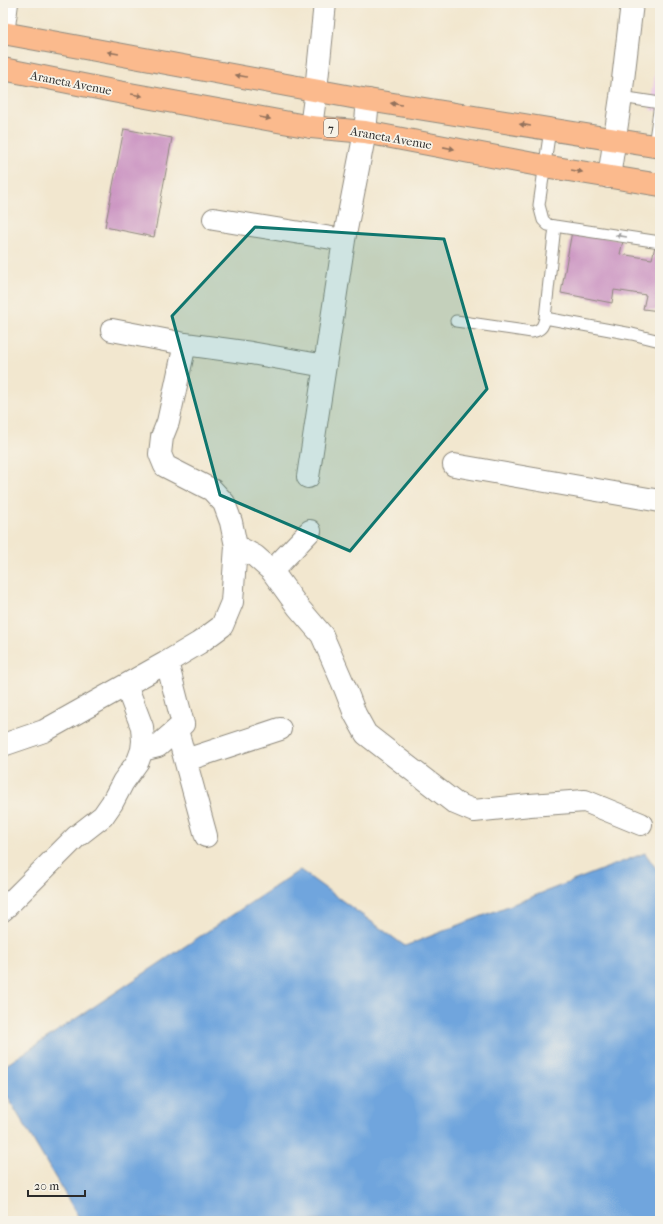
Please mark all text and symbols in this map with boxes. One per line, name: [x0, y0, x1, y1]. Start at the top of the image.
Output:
one-way arrow: [107, 50, 119, 56]
street label: Araneta Avenue: [28, 68, 113, 98]
one-way arrow: [235, 73, 247, 79]
one-way arrow: [131, 93, 144, 99]
one-way arrow: [390, 101, 403, 107]
one-way arrow: [259, 116, 272, 122]
road number: 7: [324, 119, 338, 137]
one-way arrow: [519, 122, 531, 128]
street label: Araneta Avenue: [348, 124, 433, 152]
one-way arrow: [443, 145, 455, 151]
one-way arrow: [571, 169, 583, 175]
one-way arrow: [615, 233, 628, 239]
scale bar: [28, 1172, 85, 1198]
text: 20 m: [34, 1179, 59, 1193]

